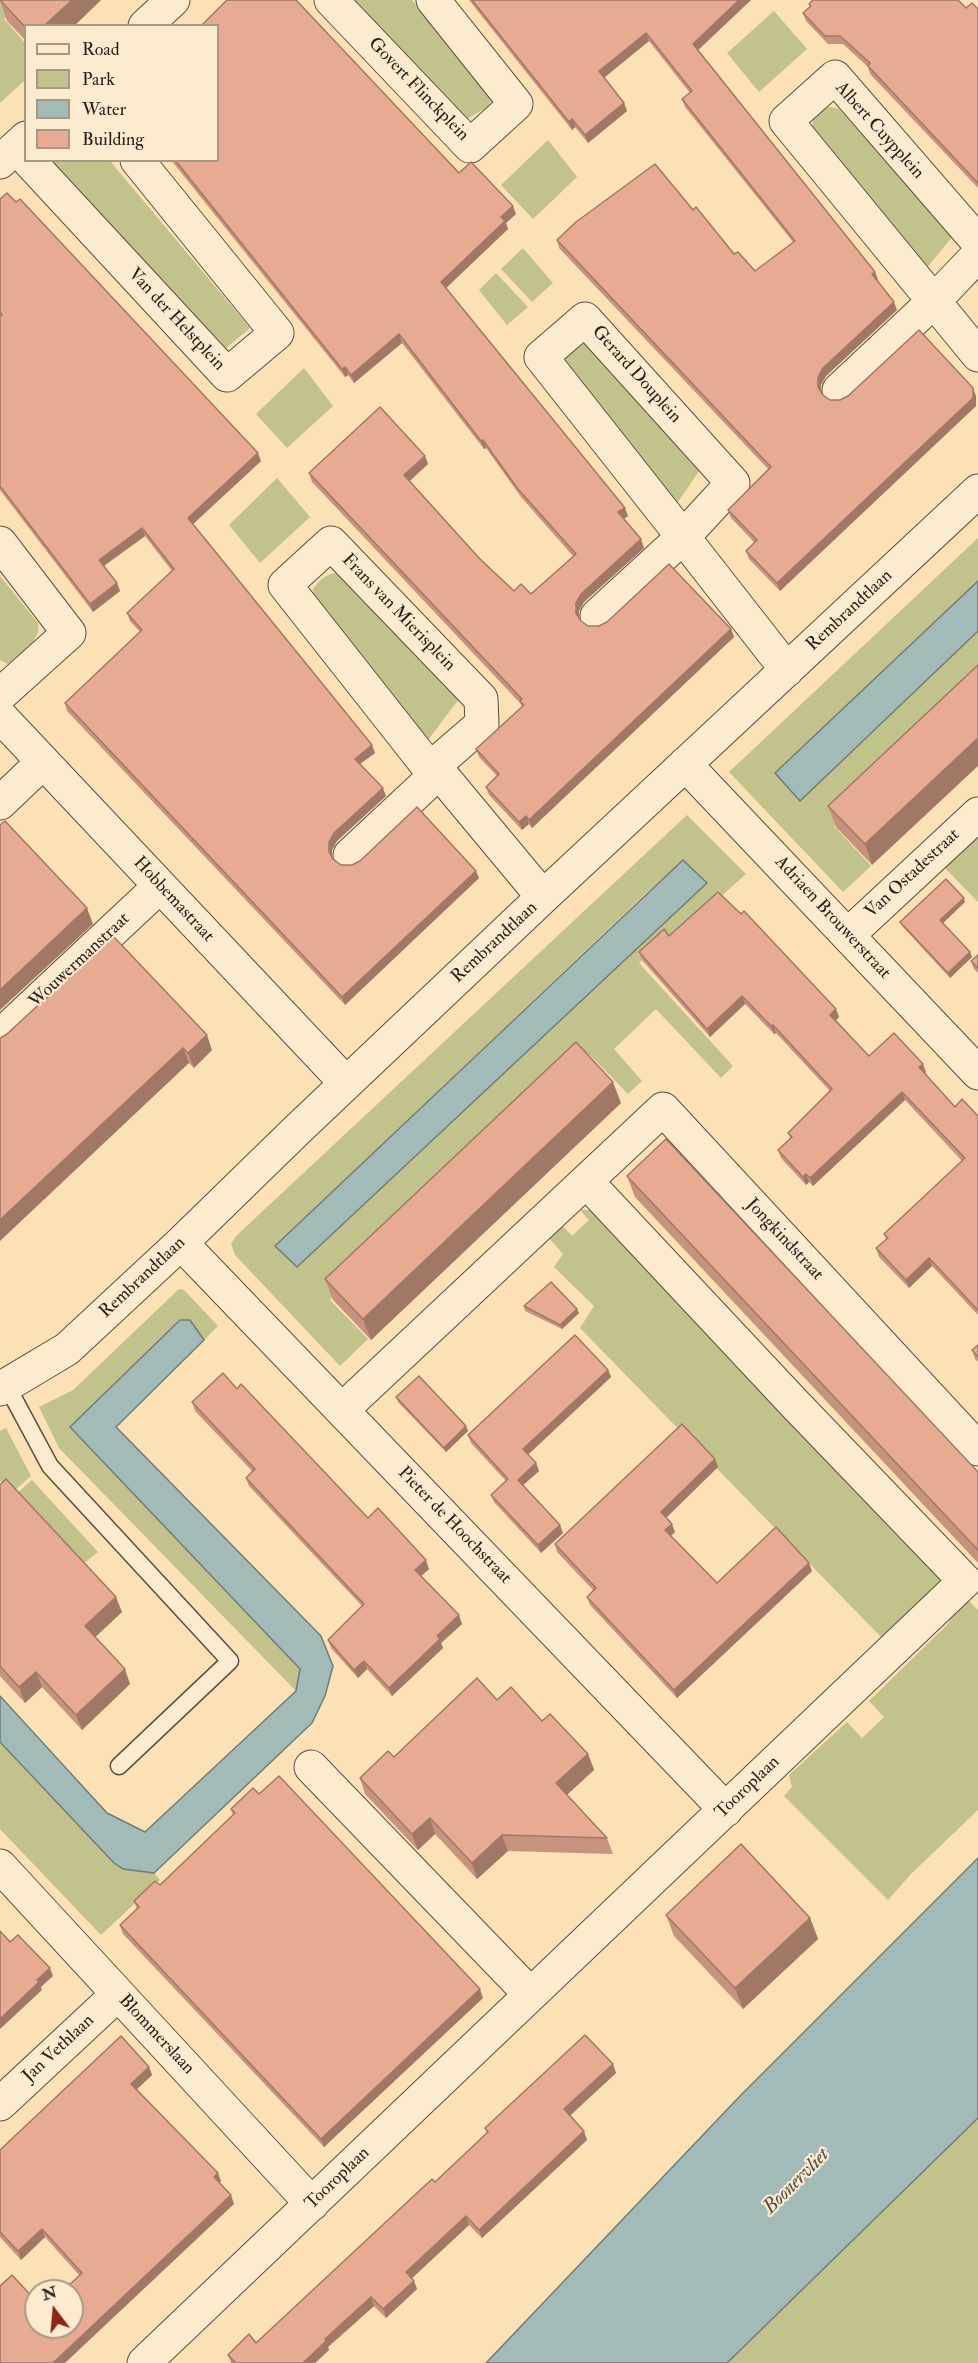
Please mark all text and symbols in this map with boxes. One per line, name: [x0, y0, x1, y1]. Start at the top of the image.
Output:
legend: [24, 24, 219, 162]
street label: Govert Flinckplein: [363, 34, 473, 146]
text: Road: [82, 38, 120, 61]
text: Park: [82, 68, 115, 91]
street label: Albert Cuypplein: [830, 78, 928, 184]
text: Water: [82, 98, 126, 121]
text: Building: [82, 128, 144, 151]
street label: Van der Helstplein: [123, 264, 229, 376]
street label: Gerard Douplein: [587, 322, 685, 428]
street label: Frans van Mierisplein: [336, 550, 460, 676]
street label: Rembrandtlaan: [803, 566, 897, 656]
street label: Van Ostadestraat: [861, 825, 965, 923]
street label: Adriaen Brouwerstraat: [769, 852, 895, 984]
street label: Hobbemastraat: [128, 853, 218, 947]
street label: Rembrandtlaan: [448, 898, 542, 988]
street label: Wouwermanstraat: [25, 909, 135, 1013]
street label: Jongkindstraat: [740, 1194, 828, 1286]
street label: Rembrandtlaan: [96, 1233, 190, 1323]
street label: Pieter de Hoochstraat: [393, 1463, 515, 1589]
street label: Tooroplaan: [711, 1752, 785, 1824]
street label: Blommerslaan: [113, 1990, 199, 2080]
street label: Jan Vethlaan: [19, 2010, 99, 2088]
street label: Tooroplaan: [301, 2143, 375, 2215]
water label: Boonervliet: [759, 2144, 835, 2220]
north arrow: [24, 2279, 84, 2339]
text: N: [40, 2282, 59, 2305]

